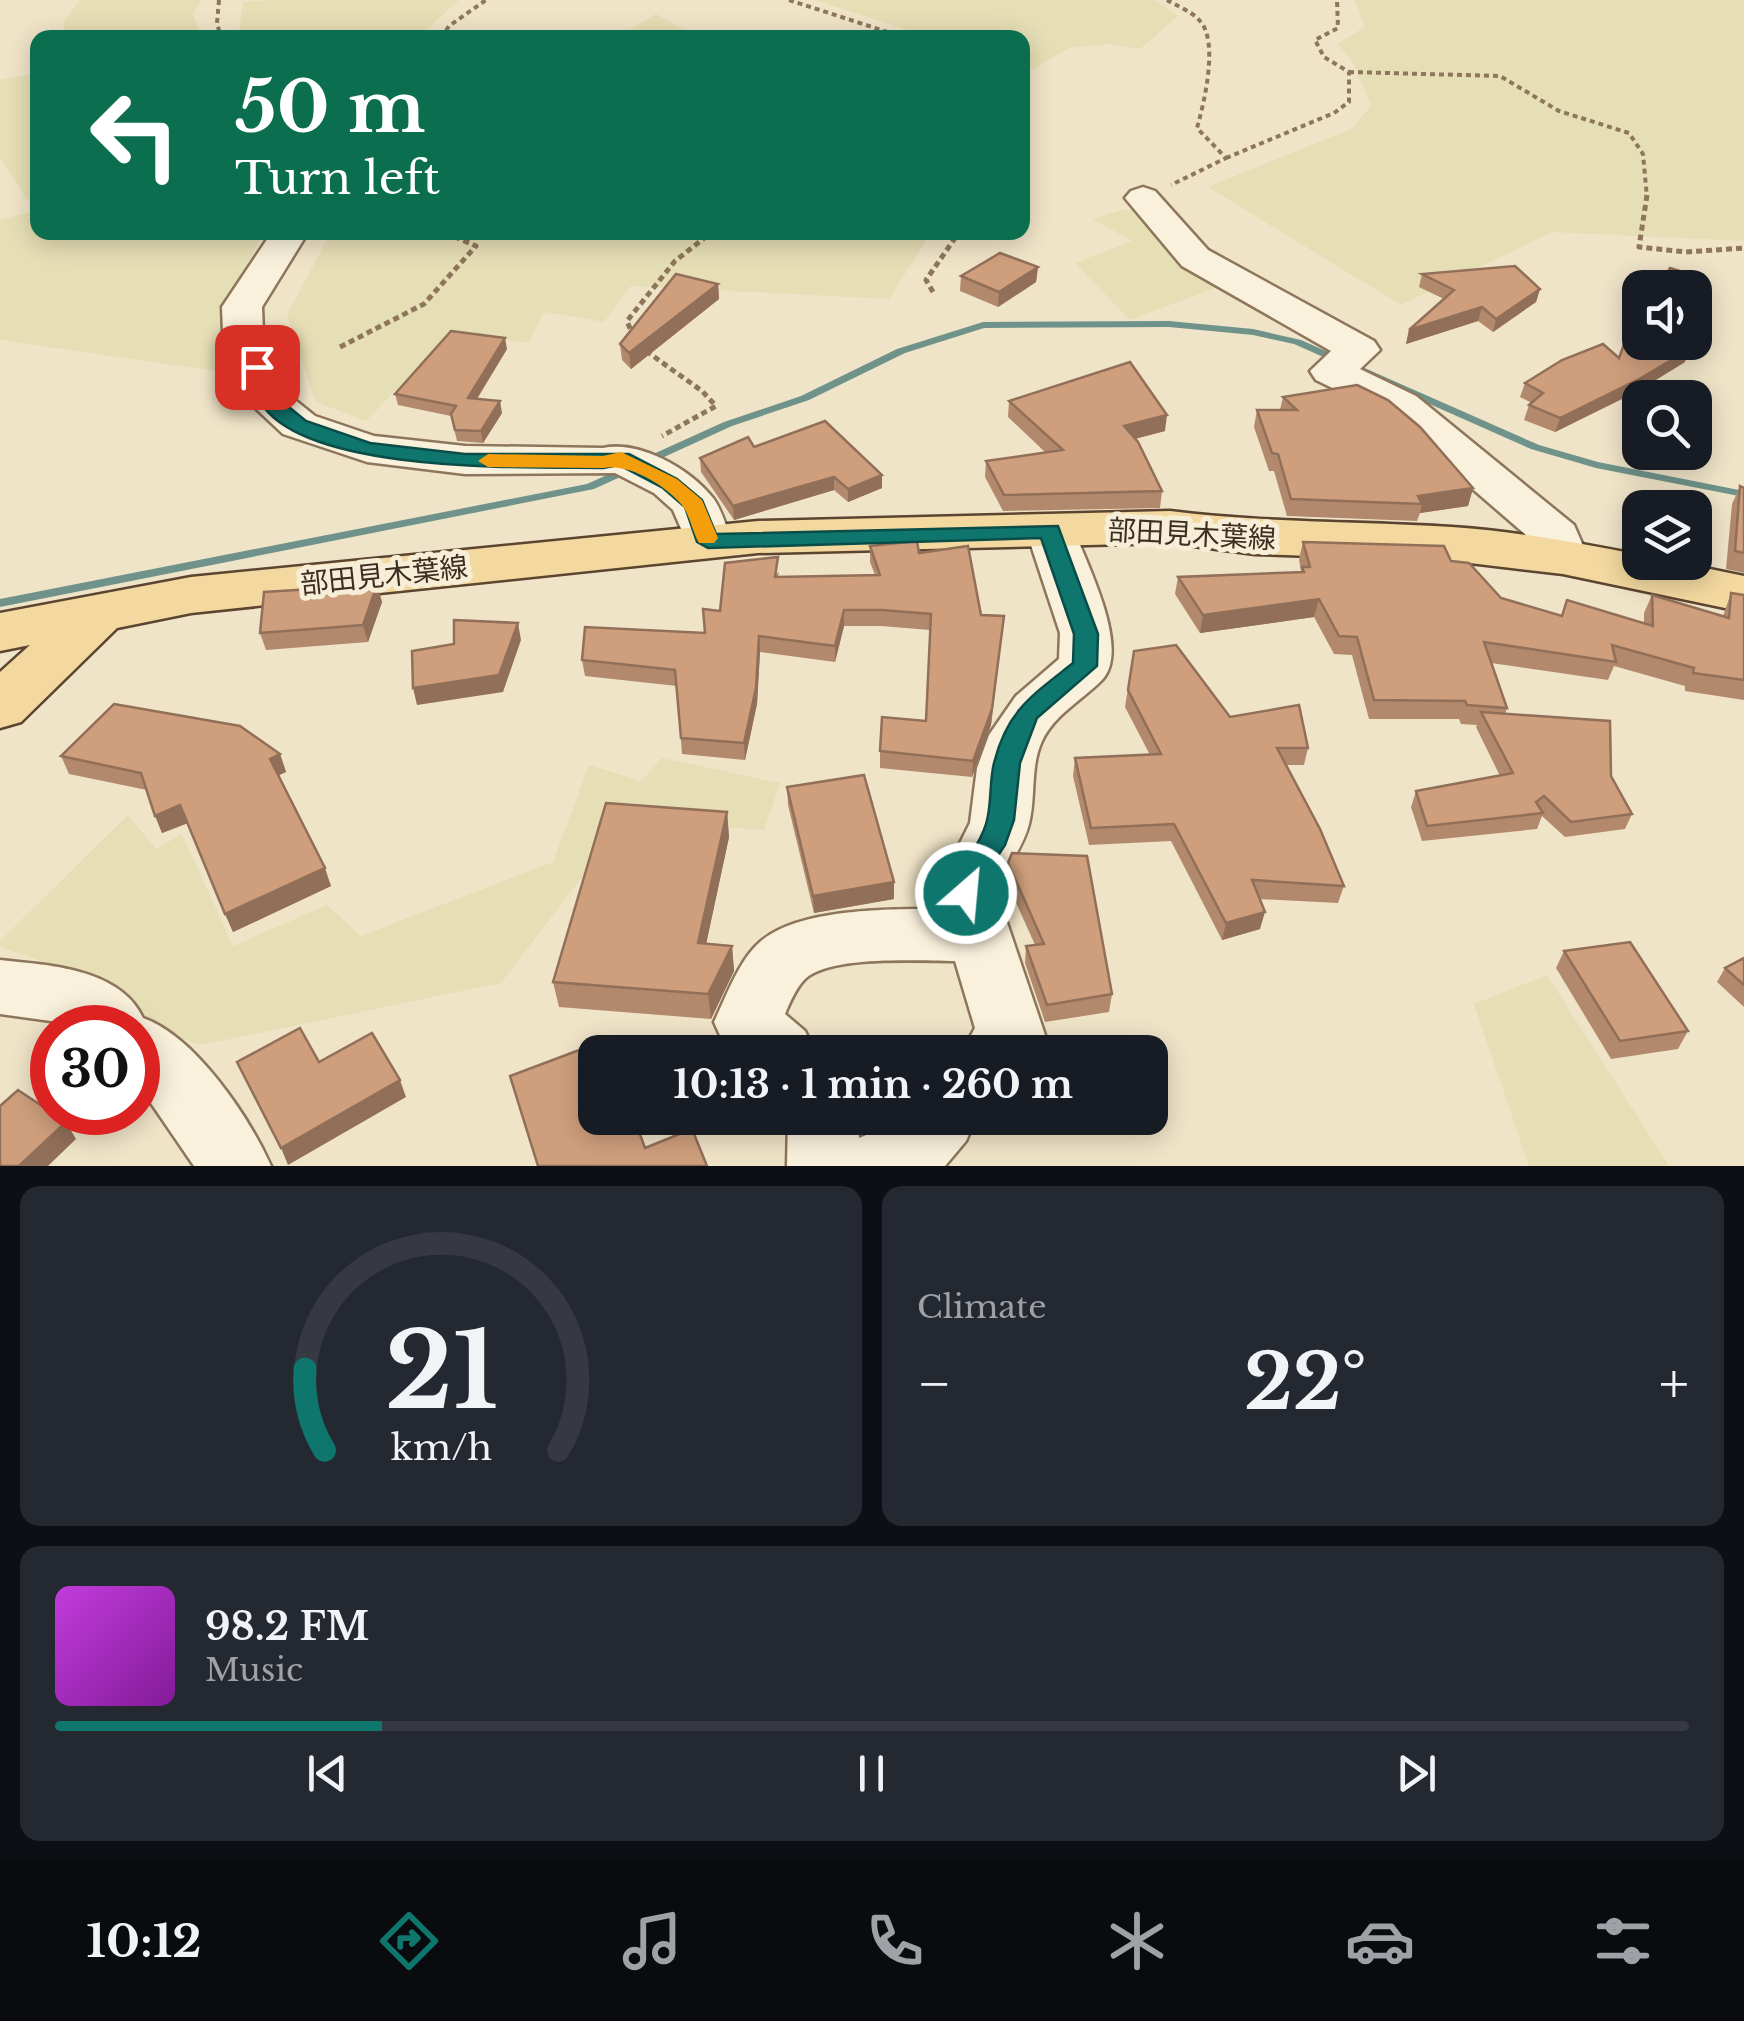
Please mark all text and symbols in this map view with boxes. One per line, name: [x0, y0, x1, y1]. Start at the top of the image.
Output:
text: 50 m: [235, 64, 426, 151]
icon: left: [70, 70, 200, 200]
text: Turn left: [235, 150, 440, 206]
map controls: [1622, 270, 1712, 580]
button: sound: [1622, 270, 1712, 360]
pin: [215, 325, 300, 410]
icon: arrive: [230, 340, 285, 395]
button: search: [1622, 380, 1712, 470]
button: layers: [1622, 490, 1712, 580]
street label: 部田見木葉線: [1107, 513, 1277, 556]
street label: 部田見木葉線: [299, 549, 469, 602]
position arrow: [914, 841, 1018, 945]
speed limit sign: 30: [30, 1005, 160, 1135]
text: 10:13 · 1 min · 260 m: [673, 1061, 1073, 1108]
text: Climate: [917, 1287, 1046, 1327]
text: 21: [384, 1307, 498, 1436]
text: 22°: [1244, 1336, 1367, 1429]
text: −: [917, 1350, 952, 1418]
text: +: [1659, 1350, 1689, 1418]
text: km/h: [390, 1425, 492, 1470]
text: 98.2 FM: [205, 1603, 369, 1650]
text: Music: [205, 1650, 303, 1690]
icon: previous: [300, 1746, 355, 1801]
icon: pause: [844, 1746, 899, 1801]
icon: next: [1389, 1746, 1444, 1801]
icon: directions: [374, 1906, 444, 1976]
icon: music: [617, 1906, 687, 1976]
icon: phone: [860, 1906, 930, 1976]
icon: climate: [1102, 1906, 1172, 1976]
icon: car: [1345, 1906, 1415, 1976]
icon: filters: [1588, 1906, 1658, 1976]
text: 10:12: [86, 1913, 202, 1969]

